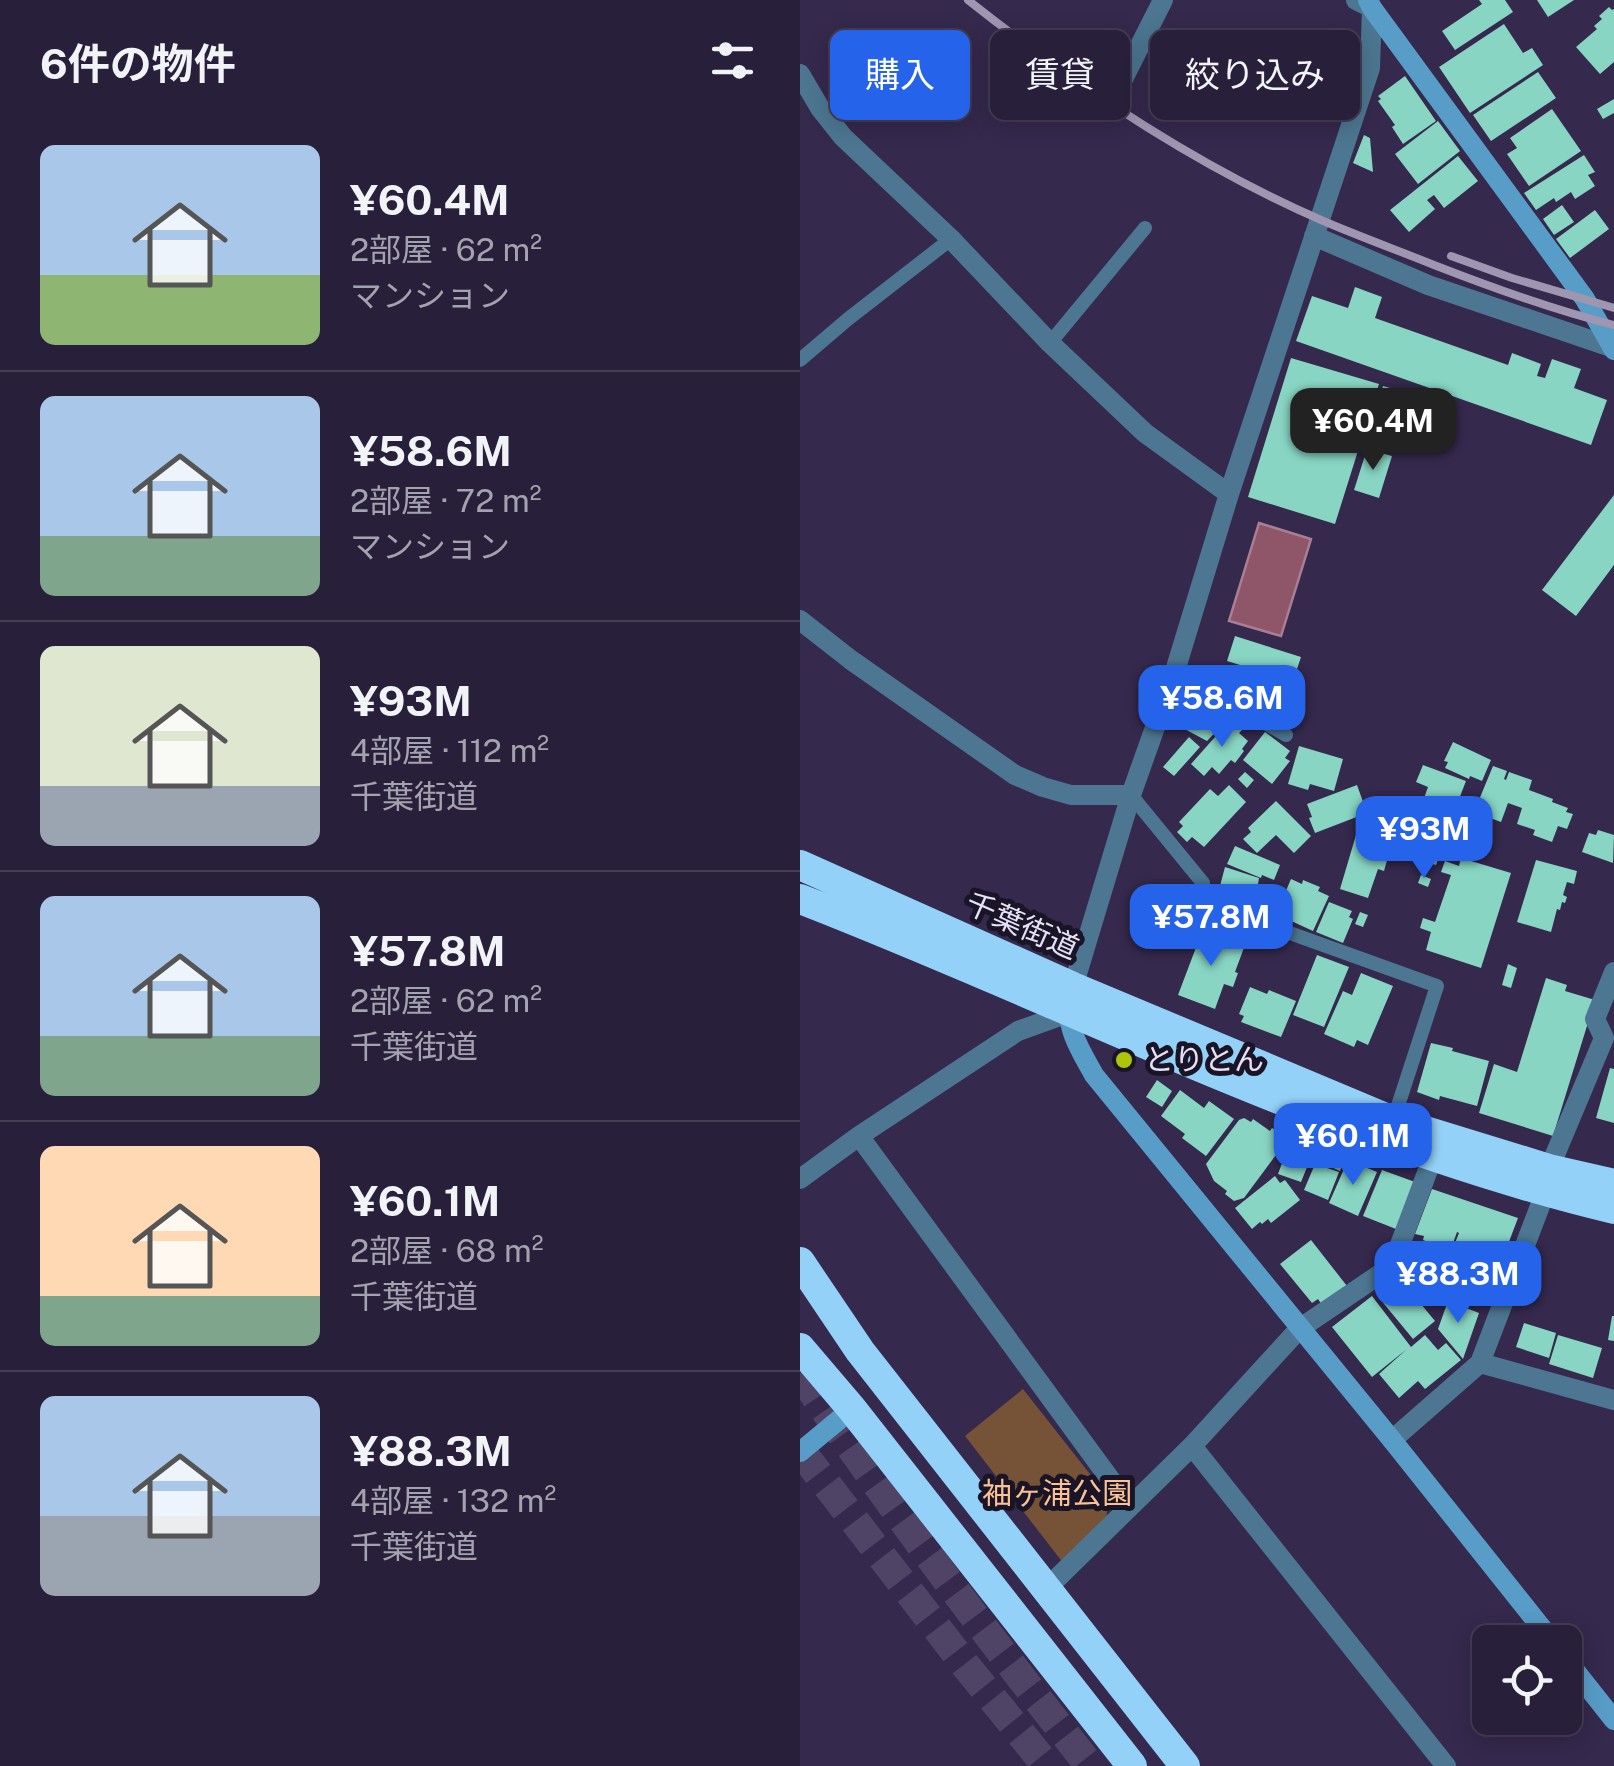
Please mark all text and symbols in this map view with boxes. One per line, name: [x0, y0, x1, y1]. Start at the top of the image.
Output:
chip: 購入: [830, 30, 970, 120]
chip: 賃貸: [990, 30, 1130, 120]
chip: 絞り込み: [1150, 30, 1360, 120]
icon: filters: [705, 33, 760, 88]
text: 6件の物件: [40, 39, 236, 88]
text: ¥60.4M: [350, 175, 510, 224]
icon: home: [120, 185, 240, 305]
text: 2部屋 · 62 m²: [350, 231, 542, 268]
text: マンション: [350, 277, 510, 314]
pin: ¥60.4M: [1292, 388, 1454, 473]
text: ¥60.4M: [1312, 402, 1434, 439]
text: ¥58.6M: [350, 426, 512, 475]
icon: home: [120, 436, 240, 556]
text: 2部屋 · 72 m²: [350, 482, 541, 519]
text: マンション: [350, 528, 510, 565]
pin: ¥58.6M: [1141, 665, 1303, 750]
text: ¥93M: [350, 676, 472, 725]
text: ¥58.6M: [1160, 679, 1284, 716]
icon: home: [120, 686, 240, 806]
text: 4部屋 · 112 m²: [350, 732, 549, 769]
text: 千葉街道: [350, 778, 478, 815]
pin: ¥93M: [1365, 796, 1483, 881]
text: ¥93M: [1378, 810, 1470, 847]
street label: 千葉街道: [960, 884, 1085, 966]
pin: ¥57.8M: [1130, 884, 1292, 969]
text: ¥57.8M: [1152, 898, 1270, 935]
text: ¥57.8M: [350, 926, 506, 975]
icon: home: [120, 936, 240, 1056]
text: 2部屋 · 62 m²: [350, 982, 542, 1019]
text: 千葉街道: [350, 1028, 478, 1065]
place label: とりとん: [1144, 1041, 1264, 1077]
marker: とりとん: [1113, 1049, 1135, 1071]
pin: ¥60.1M: [1272, 1103, 1434, 1188]
text: ¥60.1M: [1296, 1117, 1410, 1154]
text: ¥60.1M: [350, 1176, 500, 1225]
icon: home: [120, 1186, 240, 1306]
text: 2部屋 · 68 m²: [350, 1232, 543, 1269]
pin: ¥88.3M: [1377, 1241, 1539, 1326]
text: ¥88.3M: [1396, 1255, 1520, 1292]
text: 千葉街道: [350, 1278, 478, 1315]
text: ¥88.3M: [350, 1426, 512, 1475]
icon: home: [120, 1436, 240, 1556]
park label: 袖ヶ浦公園: [982, 1475, 1132, 1511]
text: 4部屋 · 132 m²: [350, 1482, 556, 1519]
text: 千葉街道: [350, 1528, 478, 1565]
map controls: [1472, 1625, 1582, 1735]
button: locate: [1472, 1625, 1582, 1735]

